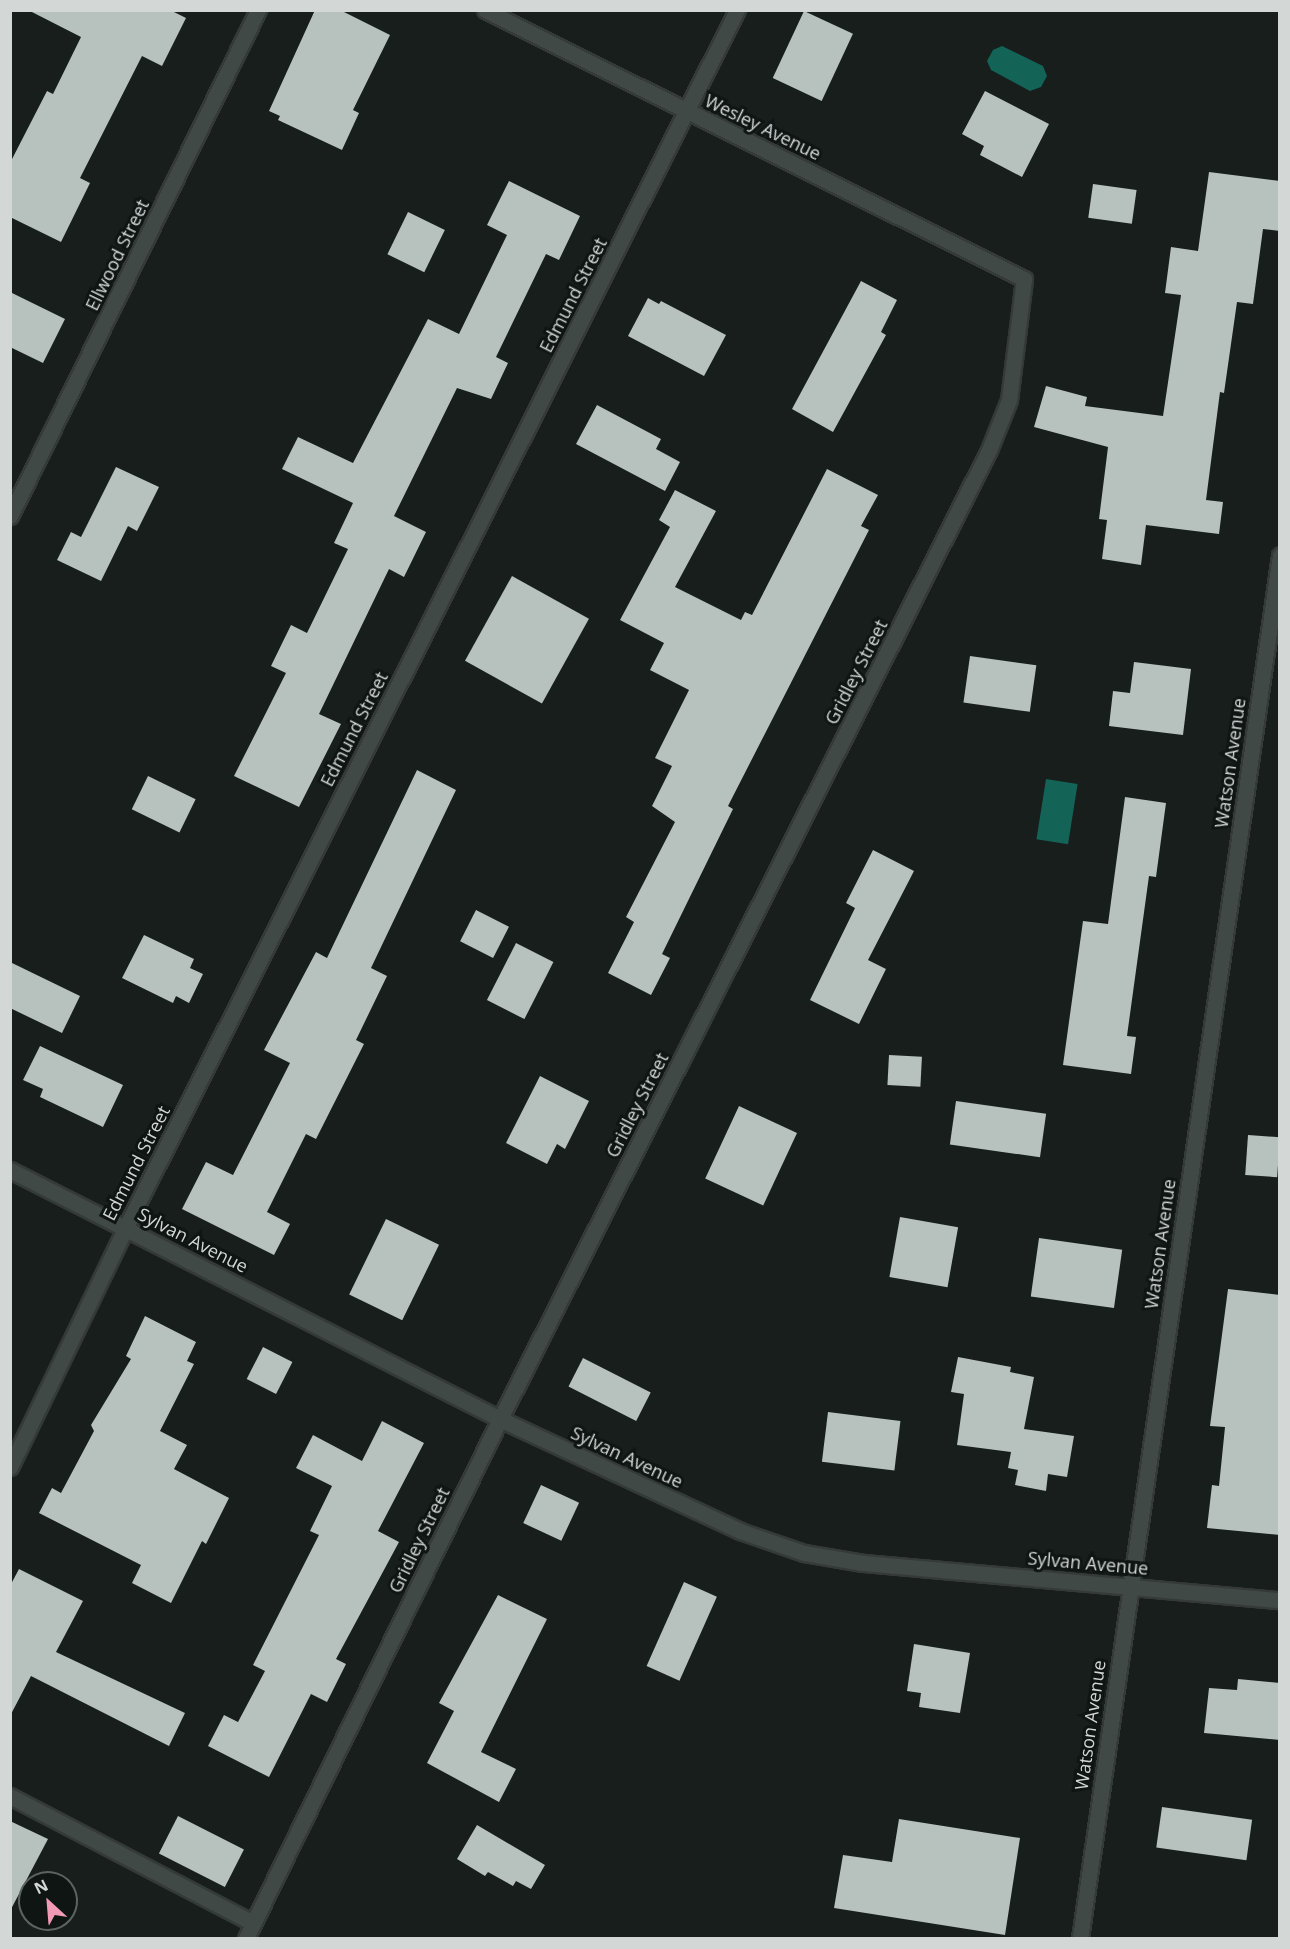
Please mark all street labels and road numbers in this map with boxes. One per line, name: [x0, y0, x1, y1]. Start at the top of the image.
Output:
street label: Wesley Avenue: [701, 90, 825, 164]
street label: Ellwood Street: [81, 196, 153, 314]
street label: Edmund Street: [535, 234, 611, 356]
street label: Gridley Street: [820, 616, 892, 728]
street label: Edmund Street: [316, 668, 392, 790]
street label: Watson Avenue: [1210, 697, 1250, 829]
street label: Gridley Street: [601, 1049, 673, 1161]
street label: Edmund Street: [98, 1102, 174, 1224]
street label: Watson Avenue: [1140, 1178, 1180, 1310]
street label: Sylvan Avenue: [134, 1203, 252, 1277]
street label: Sylvan Avenue: [568, 1422, 686, 1492]
street label: Gridley Street: [384, 1484, 454, 1596]
street label: Sylvan Avenue: [1027, 1547, 1149, 1579]
street label: Watson Avenue: [1070, 1659, 1110, 1791]

